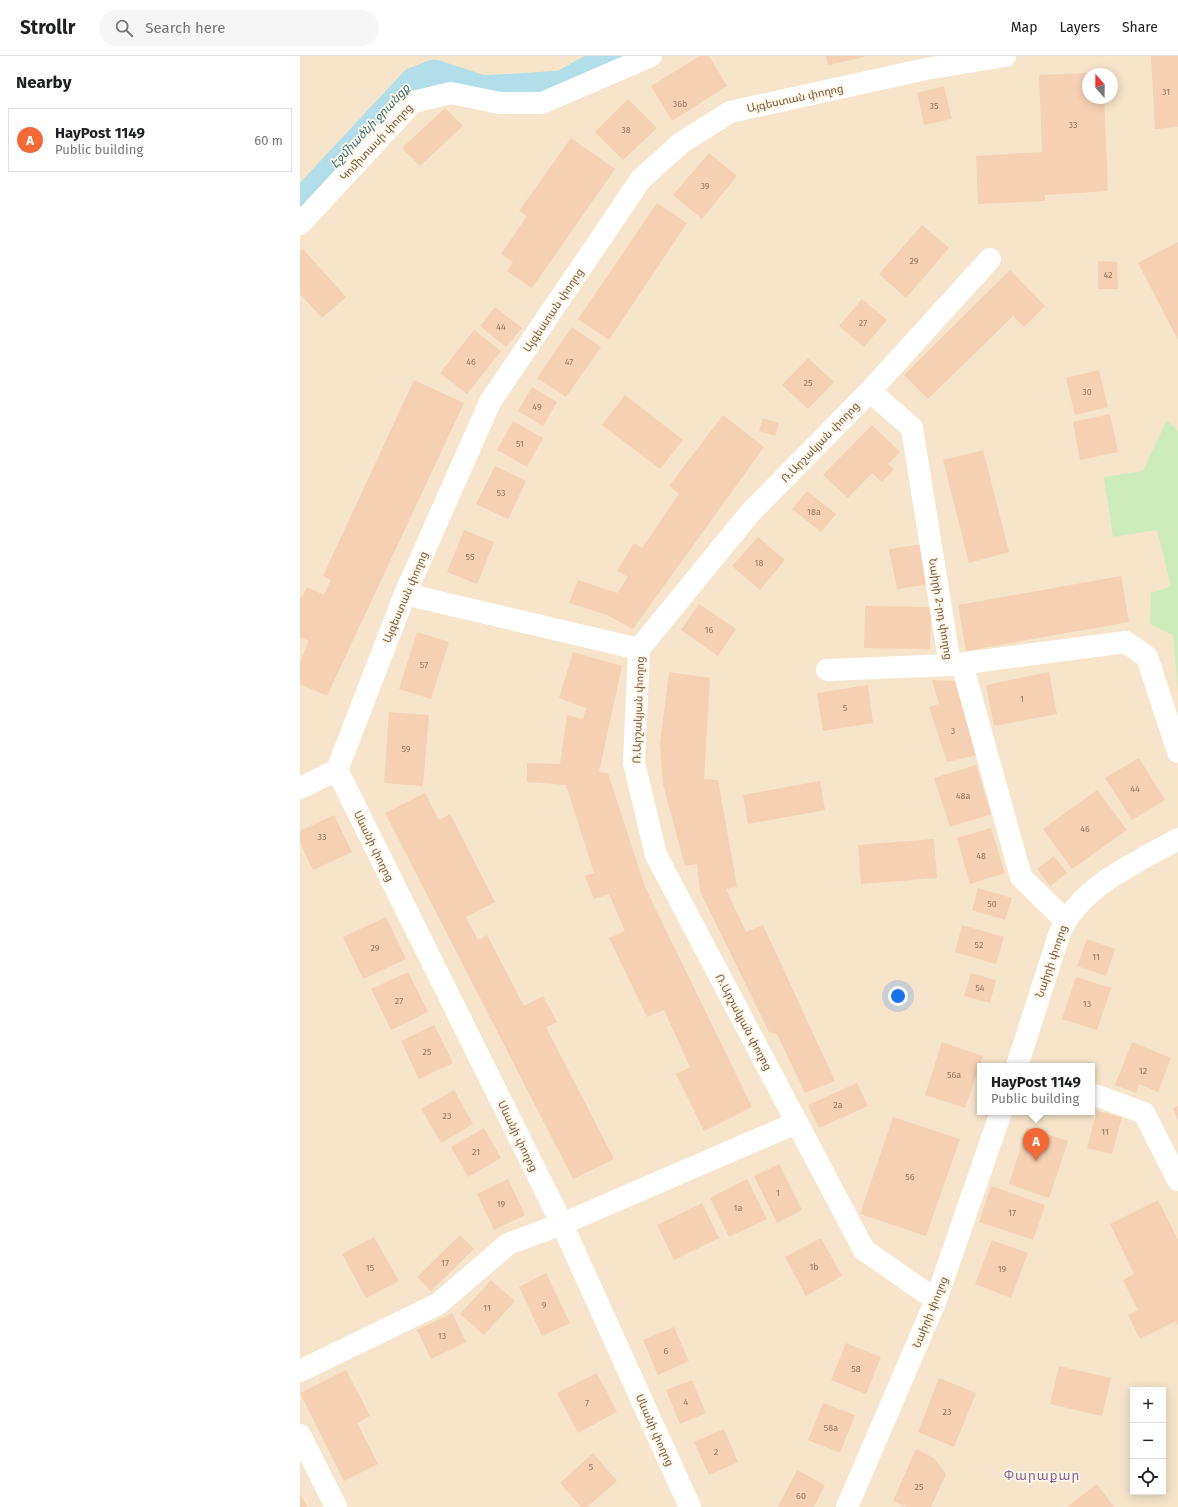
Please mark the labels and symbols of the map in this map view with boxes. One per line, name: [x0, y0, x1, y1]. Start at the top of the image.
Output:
north arrow: [1082, 68, 1118, 104]
water label: Էջմիածնի ջրանցք: [327, 80, 413, 171]
street label: Այգեստան փողոց: [746, 82, 845, 115]
house number: 31: [1162, 87, 1170, 97]
house number: 36b: [673, 99, 687, 109]
street label: Կոմիտասի փողոց: [337, 101, 415, 183]
house number: 35: [929, 101, 939, 111]
house number: 33: [1069, 120, 1077, 130]
house number: 38: [621, 125, 631, 135]
house number: 39: [700, 181, 710, 191]
house number: 29: [909, 256, 919, 266]
street label: Այգեստան փողոց: [521, 266, 586, 355]
house number: 42: [1103, 270, 1113, 280]
house number: 27: [859, 318, 867, 328]
house number: 44: [496, 322, 506, 332]
house number: 46: [466, 357, 476, 367]
house number: 47: [565, 357, 573, 367]
house number: 25: [804, 378, 813, 388]
house number: 30: [1082, 387, 1092, 397]
street label: Ռ.Արշակյան փողոց: [778, 399, 862, 485]
house number: 49: [532, 402, 542, 412]
house number: 51: [516, 439, 524, 449]
house number: 53: [497, 488, 505, 498]
house number: 18a: [807, 507, 821, 517]
street label: Այգեստան փողոց: [380, 549, 431, 645]
house number: 55: [466, 552, 475, 562]
house number: 18: [755, 558, 763, 568]
street label: Նաիրի 2-րդ փողոց: [926, 558, 955, 661]
house number: 16: [705, 625, 714, 635]
street label: Ռ.Արշակյան փողոց: [630, 656, 647, 764]
house number: 57: [420, 660, 428, 670]
house number: 1: [1020, 694, 1024, 704]
house number: 5: [843, 703, 848, 713]
house number: 3: [951, 726, 955, 736]
house number: 59: [401, 744, 411, 754]
house number: 44: [1130, 784, 1140, 794]
house number: 48a: [956, 791, 970, 801]
street label: Սևանի փողոց: [351, 809, 396, 884]
house number: 46: [1080, 824, 1090, 834]
house number: 33: [318, 832, 326, 842]
house number: 48: [976, 851, 986, 861]
house number: 50: [987, 899, 997, 909]
street label: Նաիրի փողոց: [1033, 923, 1070, 999]
house number: 52: [975, 940, 983, 950]
house number: 29: [370, 943, 380, 953]
house number: 11: [1092, 952, 1100, 962]
street label: Ռ.Արշակյան փողոց: [713, 972, 774, 1073]
house number: 54: [975, 983, 985, 993]
your location: [888, 986, 908, 1006]
house number: 27: [395, 996, 403, 1006]
house number: 13: [1083, 999, 1091, 1009]
house number: 25: [423, 1047, 432, 1057]
house number: 12: [1139, 1066, 1147, 1076]
house number: 56a: [947, 1070, 961, 1080]
street label: Սևանի փողոց: [495, 1099, 540, 1174]
house number: 2a: [833, 1100, 843, 1110]
house number: 23: [443, 1111, 451, 1121]
house number: 11: [1101, 1127, 1109, 1137]
pin: A: [1023, 1128, 1049, 1161]
house number: 21: [472, 1147, 480, 1157]
house number: 56: [905, 1172, 915, 1182]
house number: 1: [776, 1188, 780, 1198]
house number: 19: [497, 1199, 506, 1209]
house number: 1a: [734, 1203, 742, 1213]
house number: 17: [1008, 1208, 1016, 1218]
house number: 17: [441, 1258, 449, 1268]
house number: 1b: [809, 1262, 819, 1272]
house number: 15: [366, 1263, 375, 1273]
house number: 19: [998, 1264, 1007, 1274]
street label: Նաիրի փողոց: [910, 1275, 951, 1350]
house number: 9: [542, 1300, 547, 1310]
house number: 11: [483, 1303, 491, 1313]
house number: 13: [438, 1331, 446, 1341]
house number: 6: [664, 1346, 669, 1356]
house number: 58: [851, 1364, 861, 1374]
street label: Սևանի փողոց: [633, 1392, 676, 1468]
house number: 4: [684, 1397, 689, 1407]
house number: 7: [585, 1398, 589, 1408]
house number: 23: [943, 1407, 951, 1417]
house number: 58a: [824, 1423, 838, 1433]
house number: 2: [714, 1447, 718, 1457]
house number: 5: [589, 1462, 594, 1472]
district label: Փարաքար: [1004, 1468, 1080, 1483]
house number: 25: [915, 1482, 924, 1492]
house number: 60: [796, 1491, 806, 1501]

